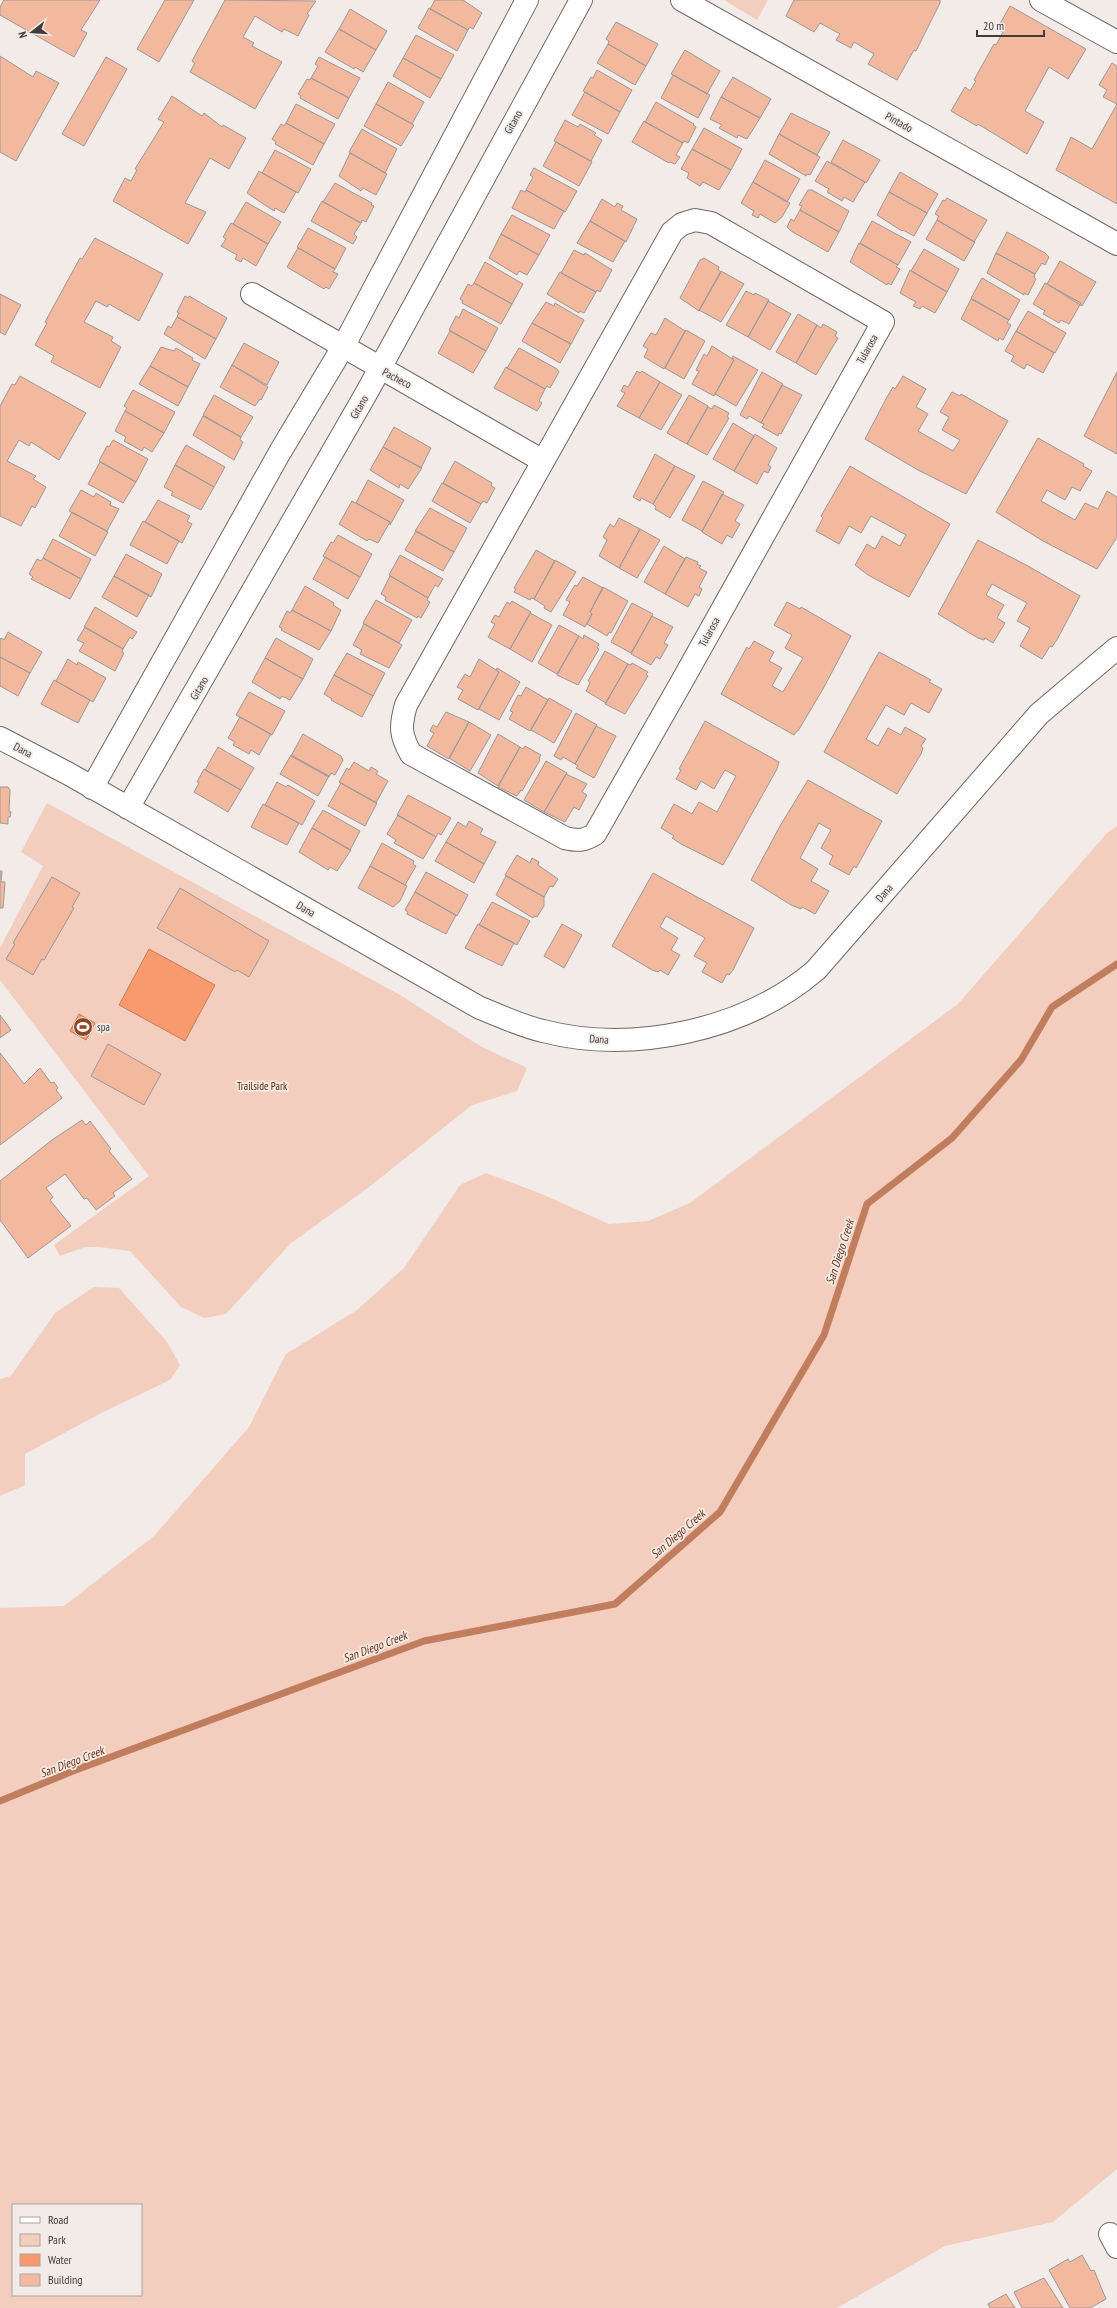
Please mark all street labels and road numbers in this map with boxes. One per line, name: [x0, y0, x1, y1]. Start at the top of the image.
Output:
street label: Gitano: [501, 108, 525, 136]
street label: Pintado: [883, 109, 915, 135]
street label: Tularosa: [853, 332, 881, 366]
street label: Pacheco: [380, 365, 414, 391]
street label: Gitano: [347, 393, 371, 421]
street label: Tularosa: [695, 615, 723, 649]
street label: Gitano: [187, 674, 211, 702]
street label: Dana: [11, 739, 35, 761]
street label: Dana: [872, 881, 896, 905]
street label: Dana: [294, 898, 318, 920]
street label: Dana: [589, 1031, 609, 1047]

